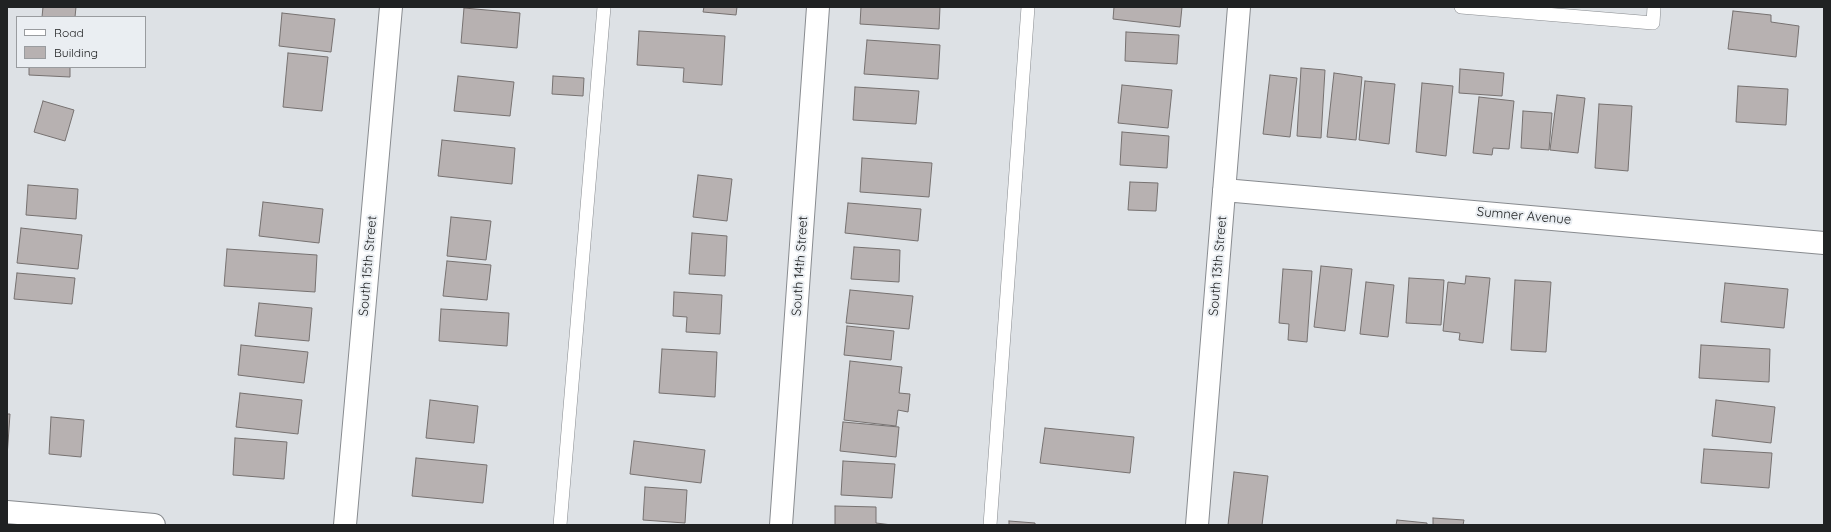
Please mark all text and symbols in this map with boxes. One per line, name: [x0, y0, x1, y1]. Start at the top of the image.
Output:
legend: [16, 16, 146, 68]
text: Road: [54, 25, 84, 40]
text: Building: [54, 45, 98, 60]
street label: Sumner Avenue: [1476, 204, 1572, 228]
street label: South 15th Street: [356, 215, 380, 317]
street label: South 14th Street: [789, 215, 811, 317]
street label: South 13th Street: [1206, 215, 1230, 317]

